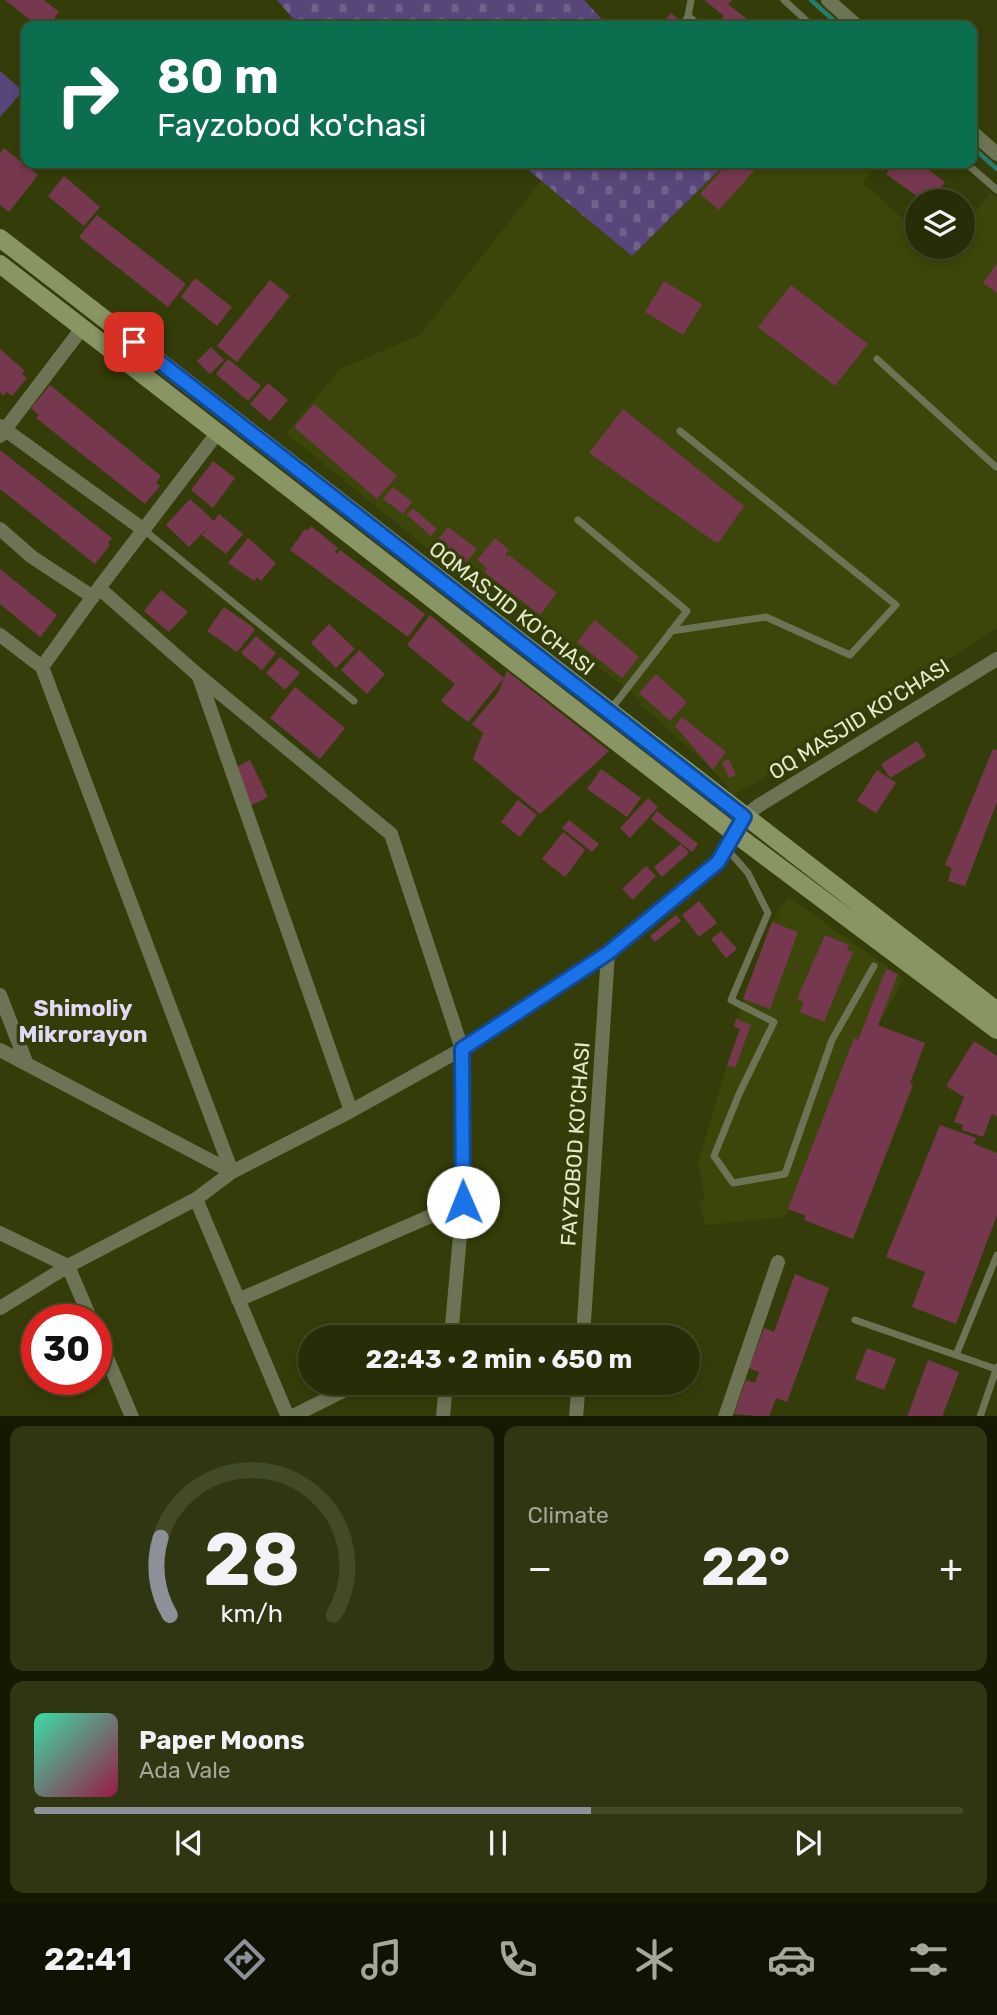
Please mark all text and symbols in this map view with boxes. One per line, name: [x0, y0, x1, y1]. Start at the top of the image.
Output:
text: 80 m: [157, 47, 279, 105]
icon: right: [42, 49, 133, 140]
text: Fayzobod ko'chasi: [157, 106, 426, 144]
map controls: [905, 189, 975, 259]
button: layers: [905, 189, 975, 259]
pin: [104, 312, 164, 372]
icon: arrive: [115, 323, 153, 361]
street label: OQMASJID KO'CHASI: [424, 536, 600, 680]
street label: OQ MASJID KO'CHASI: [764, 653, 954, 785]
district label: Shimoliy Mikrorayon: [19, 994, 148, 1048]
street label: FAYZOBOD KO'CHASI: [555, 1041, 595, 1247]
position arrow: [426, 1165, 500, 1239]
speed limit sign: 30: [21, 1304, 112, 1395]
text: 22:43 · 2 min · 650 m: [366, 1344, 632, 1375]
text: Climate: [528, 1501, 609, 1529]
text: 28: [203, 1517, 300, 1603]
text: 22°: [701, 1536, 790, 1598]
text: −: [528, 1545, 552, 1591]
text: +: [939, 1545, 963, 1591]
text: km/h: [221, 1598, 283, 1627]
text: Paper Moons: [139, 1725, 305, 1756]
text: Ada Vale: [139, 1756, 231, 1784]
icon: previous: [170, 1824, 208, 1862]
icon: pause: [479, 1824, 517, 1862]
icon: next: [789, 1824, 827, 1862]
icon: directions: [220, 1935, 269, 1984]
icon: music: [357, 1935, 406, 1984]
icon: phone: [493, 1935, 542, 1984]
icon: climate: [630, 1935, 679, 1984]
icon: car: [767, 1935, 816, 1984]
icon: filters: [904, 1935, 953, 1984]
text: 22:41: [44, 1940, 132, 1978]

